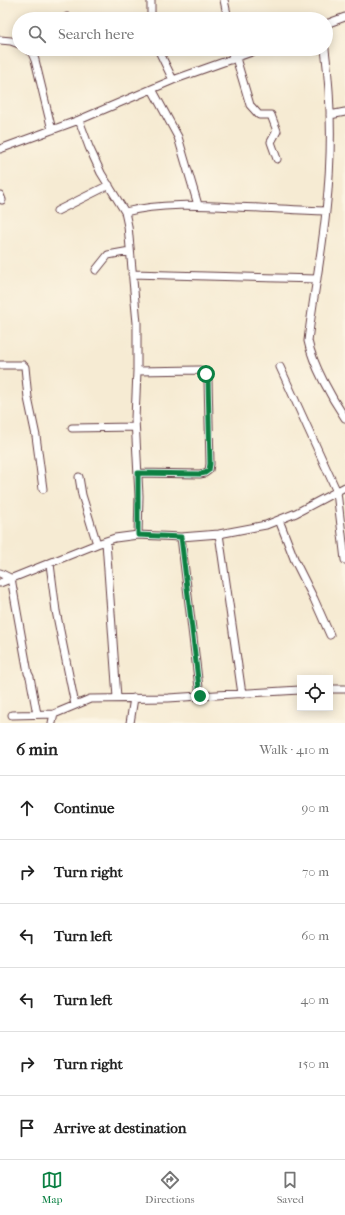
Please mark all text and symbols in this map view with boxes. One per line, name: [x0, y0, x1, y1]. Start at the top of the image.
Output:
search box: [12, 12, 333, 56]
icon: search: [26, 23, 48, 45]
text: Search here: [58, 25, 134, 43]
route start: [197, 365, 215, 383]
map controls: [297, 675, 333, 711]
button: locate: [297, 675, 333, 711]
route end: [191, 687, 209, 705]
text: 6 min: [16, 739, 58, 759]
text: Walk · 410 m: [260, 742, 329, 757]
icon: ahead: [16, 797, 38, 819]
text: Continue: [54, 799, 114, 817]
text: 90 m: [301, 800, 329, 815]
icon: right: [16, 861, 38, 883]
text: Turn right: [54, 863, 123, 881]
text: 70 m: [302, 864, 329, 879]
icon: left: [16, 925, 38, 947]
text: Turn left: [54, 927, 112, 945]
text: 60 m: [301, 928, 329, 943]
icon: left: [16, 989, 38, 1011]
text: Turn left: [54, 991, 112, 1009]
text: 40 m: [301, 992, 329, 1007]
icon: right: [16, 1053, 38, 1075]
text: Turn right: [54, 1055, 123, 1073]
text: 150 m: [298, 1056, 329, 1071]
icon: arrive: [16, 1117, 38, 1139]
text: Arrive at destination: [54, 1119, 186, 1137]
tab: Map: [41, 1169, 63, 1206]
tab: Directions: [145, 1169, 195, 1206]
tab: Saved: [277, 1169, 304, 1206]

